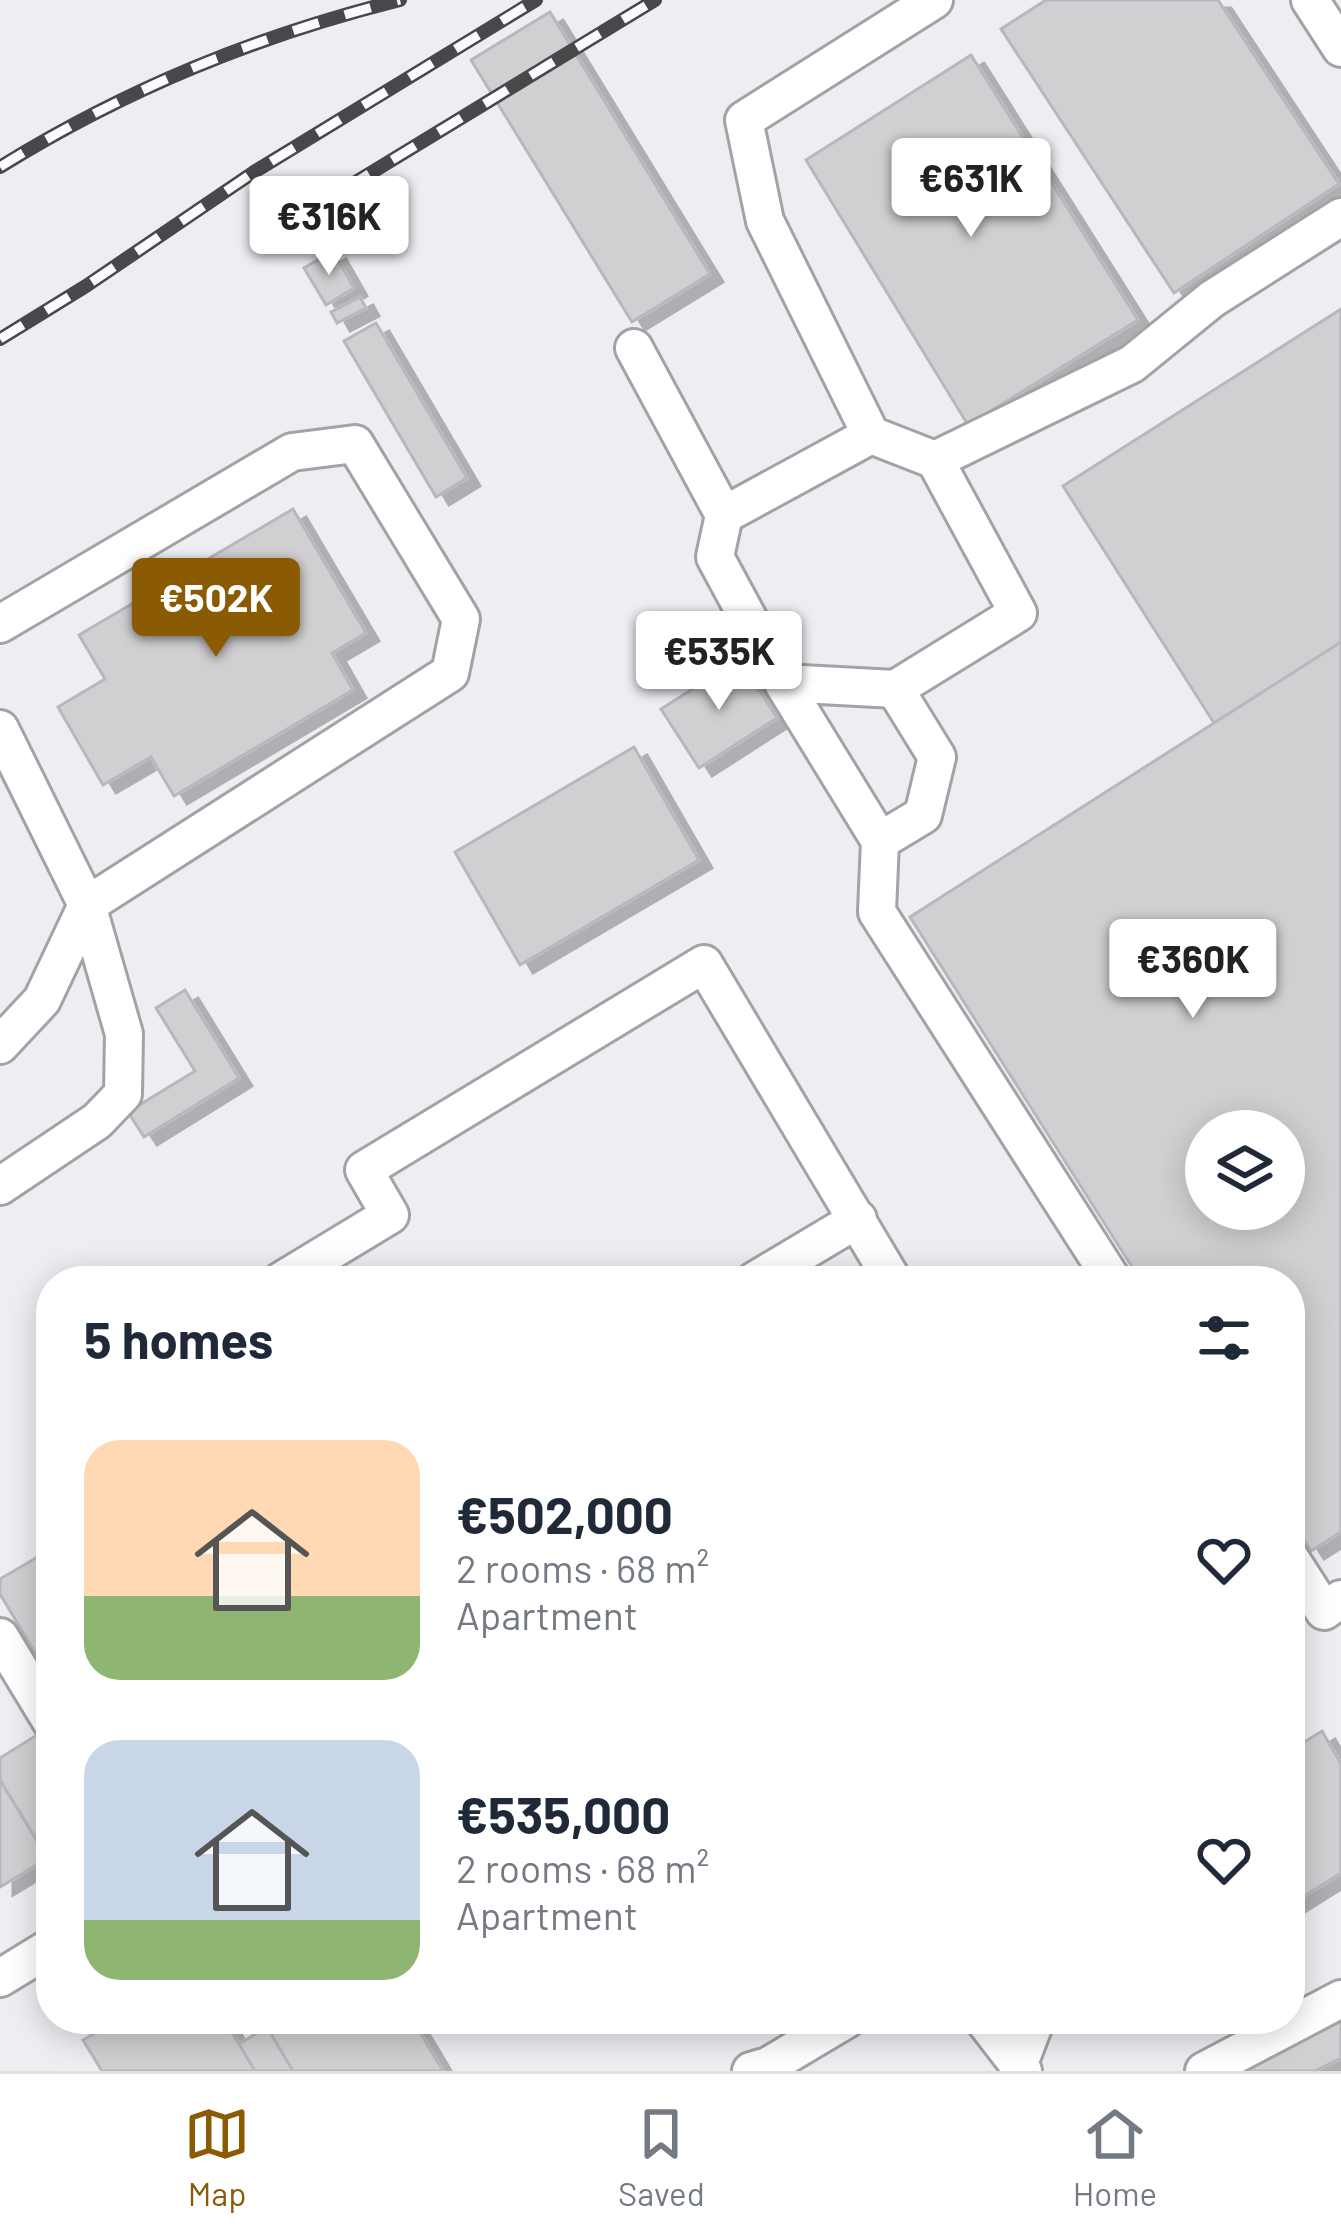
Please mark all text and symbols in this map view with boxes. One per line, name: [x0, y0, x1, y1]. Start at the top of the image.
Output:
pin: €631K: [887, 138, 1055, 240]
text: €631K: [919, 153, 1023, 200]
pin: €316K: [245, 176, 413, 278]
text: €316K: [277, 191, 381, 238]
pin: €502K: [132, 558, 300, 660]
text: €502K: [159, 573, 273, 620]
pin: €535K: [635, 611, 803, 713]
text: €535K: [663, 626, 775, 673]
pin: €360K: [1109, 919, 1277, 1021]
text: €360K: [1136, 934, 1250, 981]
map controls: [1185, 1110, 1305, 1230]
button: layers: [1185, 1110, 1305, 1230]
icon: filters: [1191, 1305, 1257, 1371]
text: 5 homes: [84, 1308, 273, 1369]
text: €502,000: [456, 1483, 673, 1544]
icon: home: [180, 1488, 324, 1632]
icon: heart: [1191, 1527, 1257, 1593]
text: 2 rooms · 68 m²: [456, 1544, 709, 1591]
text: Apartment: [456, 1591, 638, 1638]
text: €535,000: [456, 1783, 670, 1844]
icon: home: [180, 1788, 324, 1932]
icon: heart: [1191, 1827, 1257, 1893]
text: 2 rooms · 68 m²: [456, 1844, 709, 1891]
text: Apartment: [456, 1891, 638, 1938]
tab: Map: [184, 2101, 250, 2213]
tab: Saved: [618, 2101, 705, 2213]
tab: Home: [1073, 2101, 1157, 2213]

